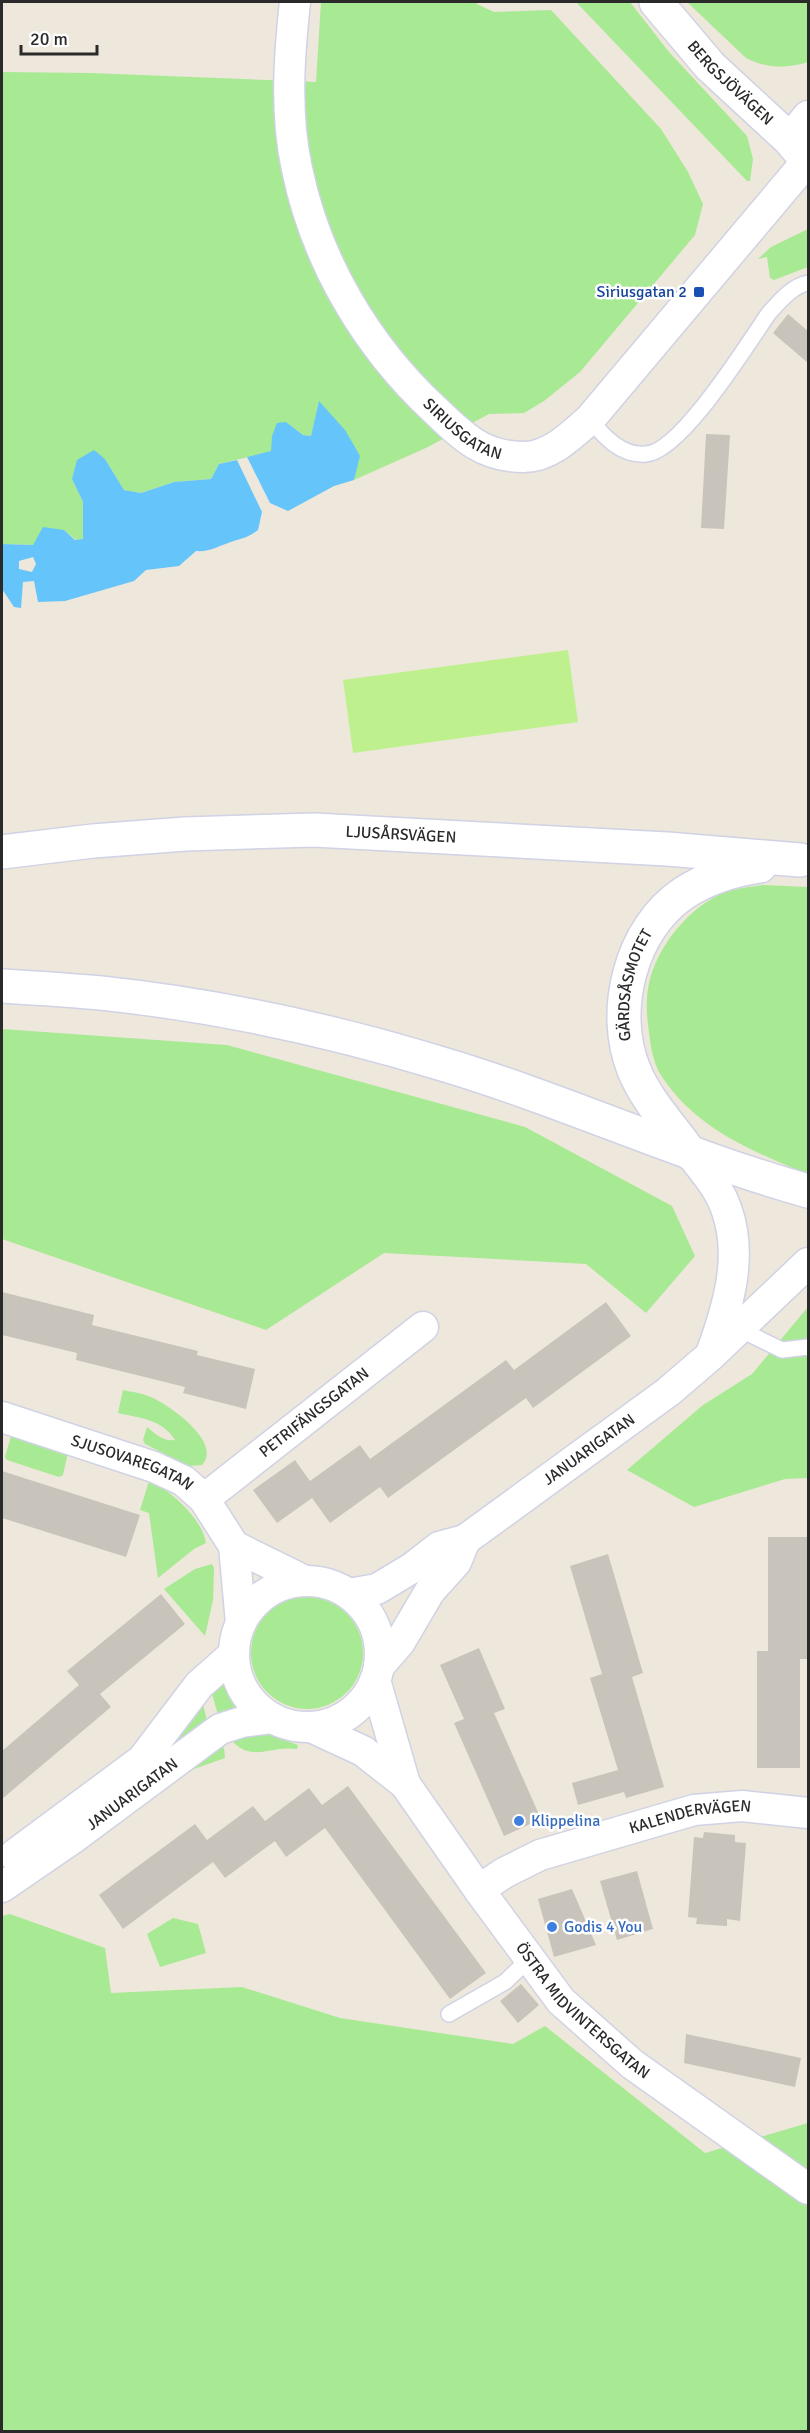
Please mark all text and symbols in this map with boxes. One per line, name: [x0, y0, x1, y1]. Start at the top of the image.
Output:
scale bar: [21, 18, 98, 56]
text: 20 m: [30, 28, 68, 50]
street label: BERGSJÖVÄGEN: [683, 36, 778, 129]
place label: Siriusgatan 2: [597, 282, 687, 302]
marker: Siriusgatan 2: [692, 285, 706, 299]
street label: SIRIUSGATAN: [419, 394, 504, 464]
street label: LJUSÅRSVÄGEN: [345, 822, 457, 848]
street label: GÄRDSÅSMOTET: [614, 925, 657, 1043]
street label: PETRIFÄNGSGATAN: [255, 1363, 373, 1462]
street label: JANUARIGATAN: [539, 1409, 639, 1490]
street label: SJUSOVAREGATAN: [69, 1430, 198, 1495]
street label: JANUARIGATAN: [83, 1754, 182, 1835]
street label: KALENDERVÄGEN: [627, 1796, 752, 1838]
place label: Klippelina: [531, 1811, 600, 1831]
marker: Klippelina: [512, 1814, 526, 1828]
place label: Godis 4 You: [564, 1917, 642, 1937]
marker: Godis 4 You: [545, 1920, 559, 1934]
street label: ÖSTRA MIDVINTERSGATAN: [511, 1939, 654, 2083]

